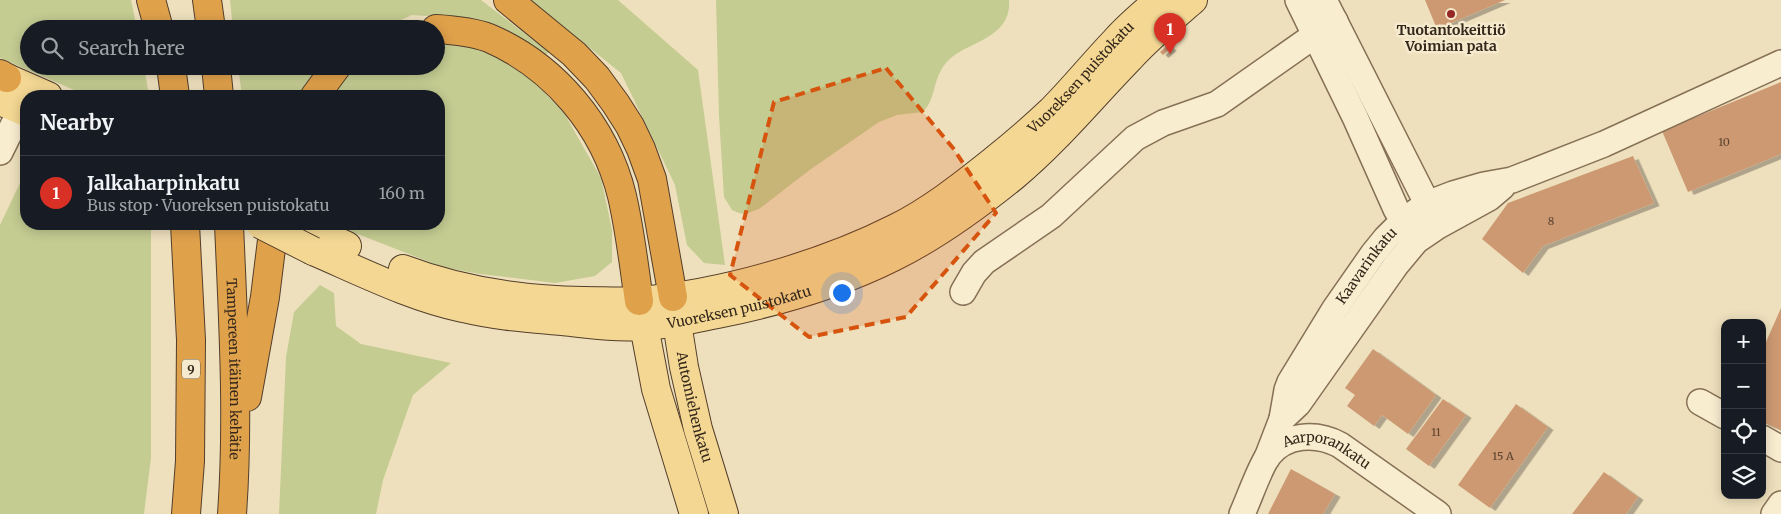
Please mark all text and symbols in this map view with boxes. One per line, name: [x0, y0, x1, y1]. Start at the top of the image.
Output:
marker: Tuotantokeittiö Voimian pata: [1445, 8, 1457, 20]
pin: 1: [1154, 13, 1186, 54]
street label: Vuoreksen puistokatu: [1023, 17, 1138, 138]
search box: [20, 20, 445, 75]
place label: Tuotantokeittiö Voimian pata: [1396, 21, 1506, 55]
icon: search: [38, 34, 66, 62]
text: Search here: [78, 36, 185, 60]
text: Nearby: [40, 109, 114, 136]
house number: 10: [1718, 135, 1730, 149]
text: Jalkaharpinkatu: [87, 171, 240, 195]
text: 1: [52, 183, 60, 203]
text: 160 m: [379, 183, 425, 203]
text: Bus stop · Vuoreksen puistokatu: [87, 195, 330, 215]
house number: 8: [1548, 214, 1555, 228]
street label: Kaavarinkatu: [1332, 223, 1401, 308]
street label: Tampereen itäinen kehätie: [222, 278, 244, 460]
your location: [829, 280, 855, 306]
street label: Vuoreksen puistokatu: [665, 282, 813, 333]
map controls: [1721, 319, 1766, 499]
button: +: [1721, 319, 1766, 364]
street label: Automiehenkatu: [673, 349, 717, 465]
road number: 9: [182, 359, 200, 378]
button: −: [1721, 364, 1766, 409]
button: locate: [1721, 409, 1766, 454]
house number: 11: [1431, 425, 1441, 439]
street label: Aarporankatu: [1279, 428, 1374, 473]
house number: 15 A: [1492, 449, 1514, 463]
button: layers: [1721, 454, 1766, 499]

